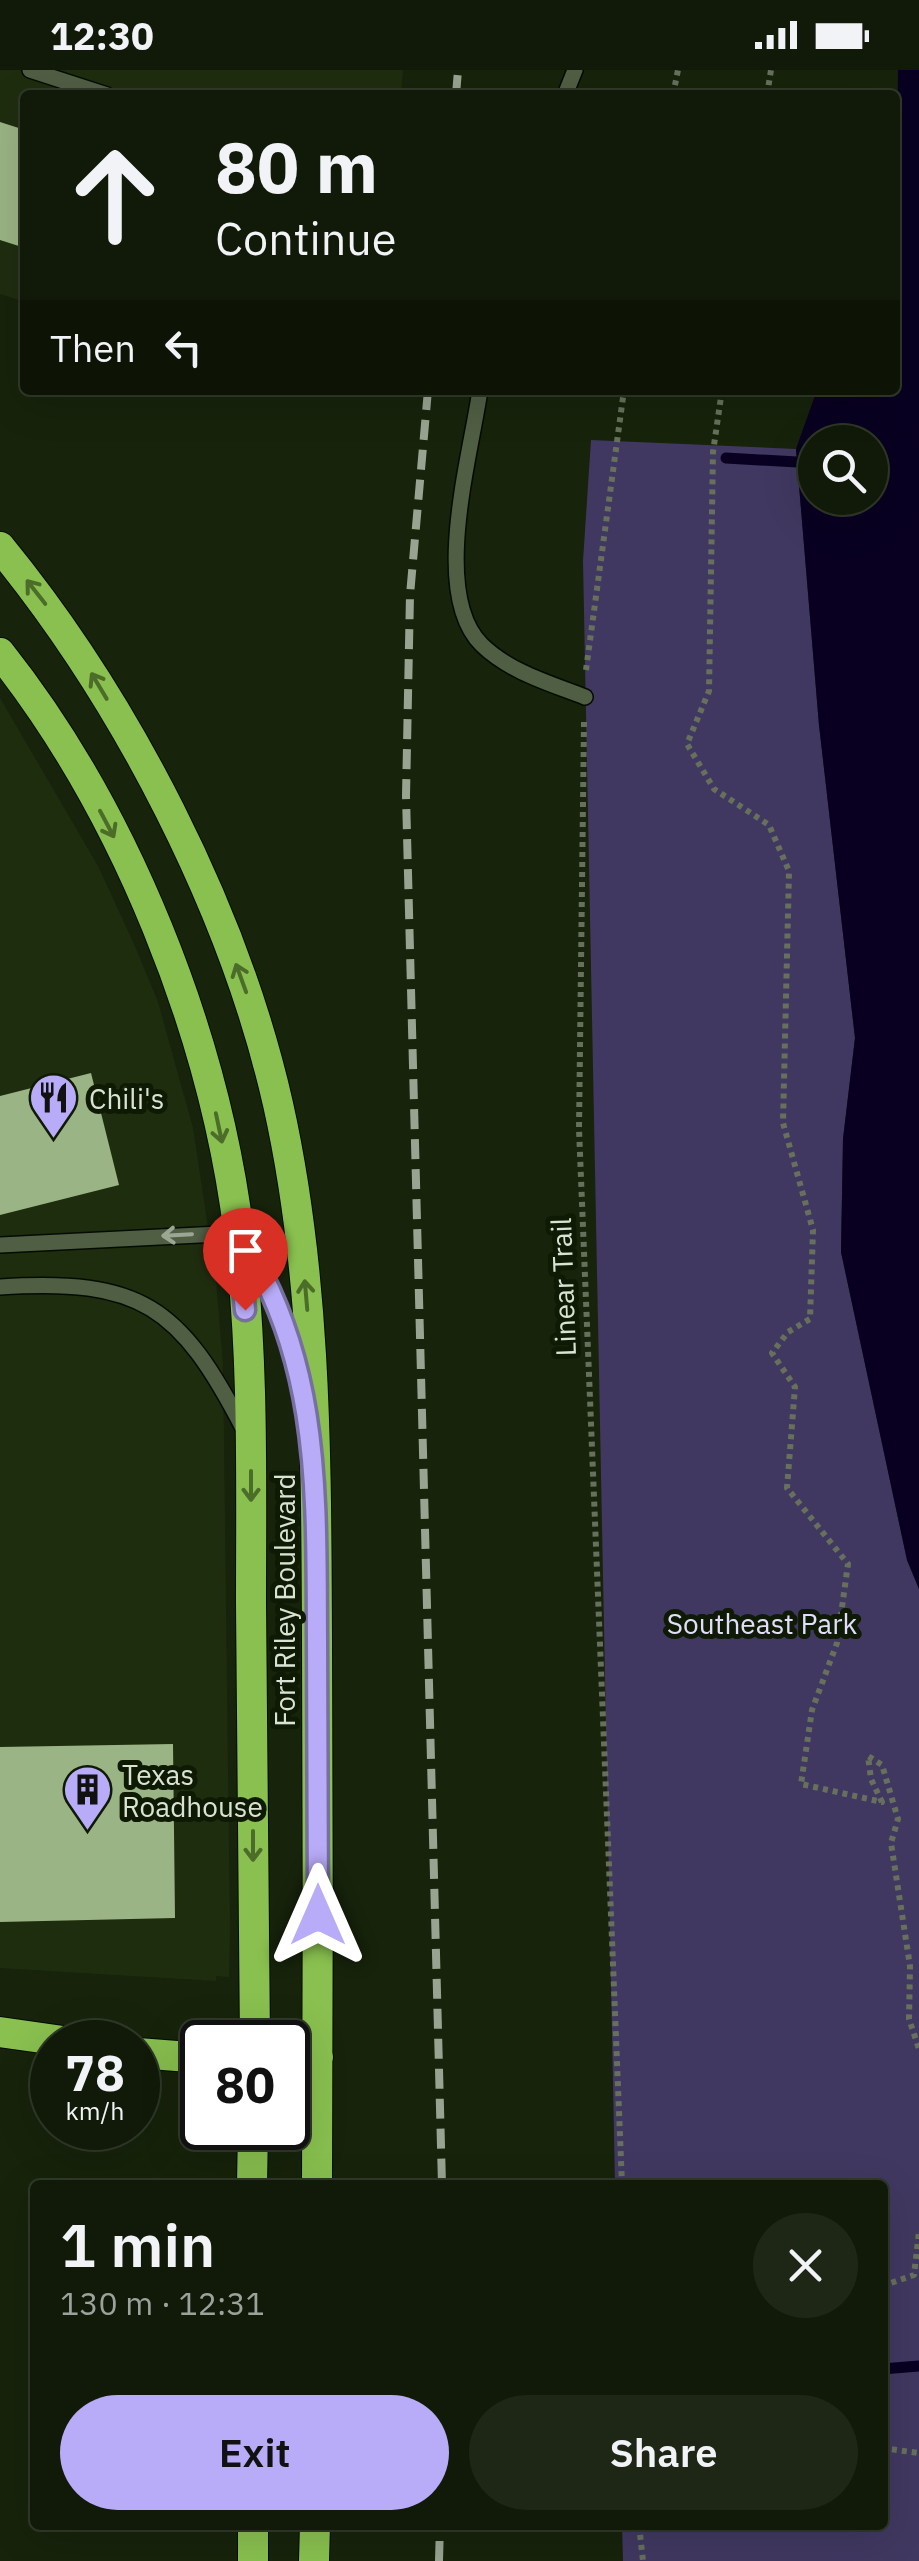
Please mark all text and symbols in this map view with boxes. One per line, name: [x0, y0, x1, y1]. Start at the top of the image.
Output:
text: 12:30: [50, 11, 154, 60]
text: 80 m: [215, 121, 378, 212]
icon: ahead: [50, 130, 180, 260]
text: Continue: [215, 209, 397, 267]
icon: left: [156, 320, 211, 375]
text: Then: [50, 323, 136, 372]
map controls: [798, 425, 888, 515]
button: search: [798, 425, 888, 515]
one-way arrow: [25, 579, 47, 605]
one-way arrow: [89, 672, 109, 701]
one-way arrow: [97, 809, 117, 839]
one-way arrow: [231, 963, 249, 994]
restaurant icon: Chili's: [28, 1072, 80, 1140]
place label: Chili's: [89, 1080, 164, 1117]
one-way arrow: [211, 1111, 230, 1143]
pin: [203, 1208, 288, 1311]
street label: Linear Trail: [542, 1217, 584, 1357]
icon: arrive: [218, 1223, 273, 1278]
one-way arrow: [162, 1225, 194, 1244]
one-way arrow: [296, 1280, 315, 1312]
one-way arrow: [241, 1469, 260, 1501]
street label: Fort Riley Boulevard: [266, 1473, 303, 1727]
park label: Southeast Park: [667, 1605, 857, 1642]
place label: Texas Roadhouse: [122, 1756, 263, 1825]
building icon: Texas Roadhouse: [61, 1764, 113, 1832]
one-way arrow: [244, 1828, 262, 1861]
position arrow: [266, 1863, 370, 1967]
speed limit sign: 80: [180, 2020, 310, 2150]
text: 78: [65, 2040, 125, 2105]
text: km/h: [66, 2094, 124, 2127]
text: 1 min: [60, 2205, 215, 2284]
button: close: [753, 2213, 858, 2318]
text: 130 m · 12:31: [60, 2282, 265, 2324]
button: Exit: [60, 2395, 449, 2510]
button: Share: [469, 2395, 858, 2510]

